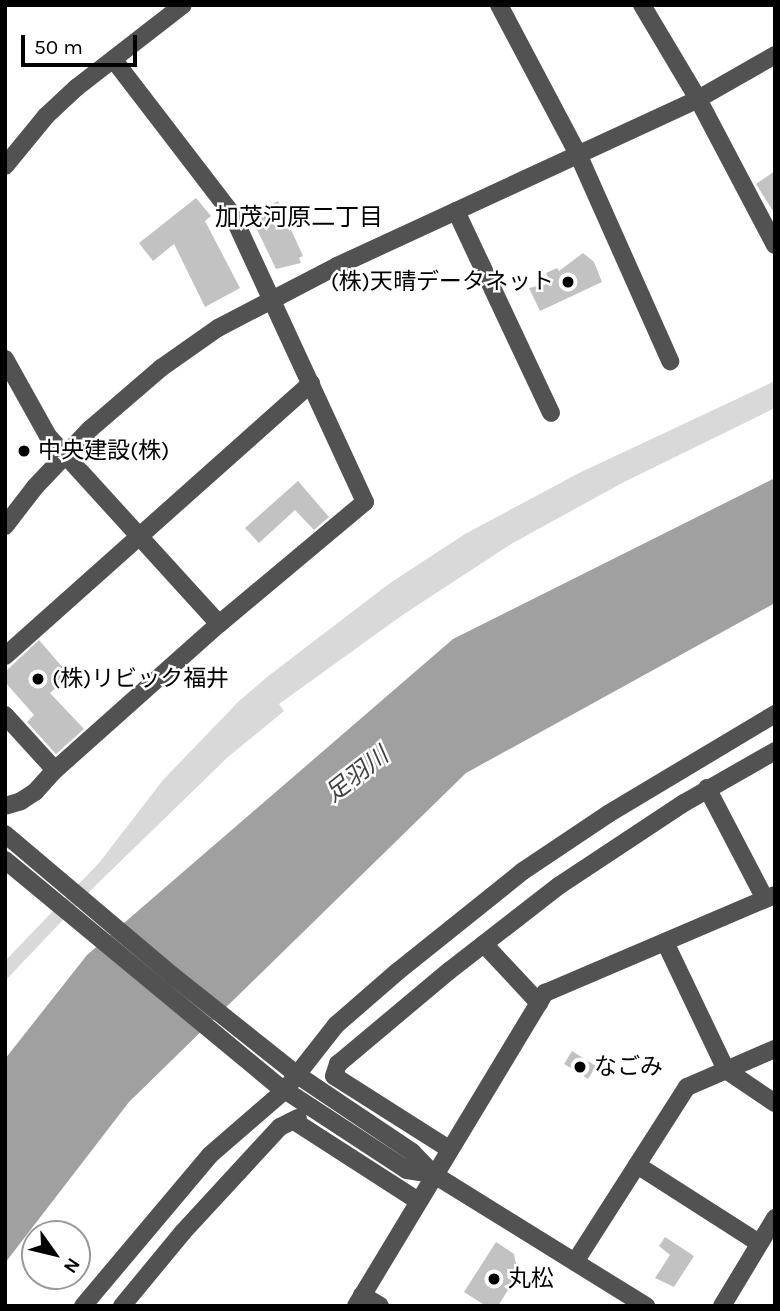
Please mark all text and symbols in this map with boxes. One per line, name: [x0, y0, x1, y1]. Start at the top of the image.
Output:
scale bar: [24, 21, 140, 65]
text: 50 m: [34, 35, 83, 59]
district label: 加茂河原二丁目: [215, 204, 383, 232]
place label: (株)天晴データネット: [331, 268, 554, 296]
marker: (株)天晴データネット: [560, 274, 576, 290]
place label: 中央建設(株): [38, 437, 169, 465]
marker: 中央建設(株): [16, 443, 32, 459]
place label: (株)リビック福井: [52, 665, 229, 693]
marker: (株)リビック福井: [30, 671, 46, 687]
water label: 足羽川: [320, 741, 394, 809]
place label: なごみ: [594, 1053, 663, 1081]
marker: なごみ: [572, 1059, 588, 1075]
north arrow: [21, 1220, 91, 1290]
text: N: [59, 1254, 85, 1277]
place label: 丸松: [508, 1265, 554, 1293]
marker: 丸松: [486, 1271, 502, 1287]

